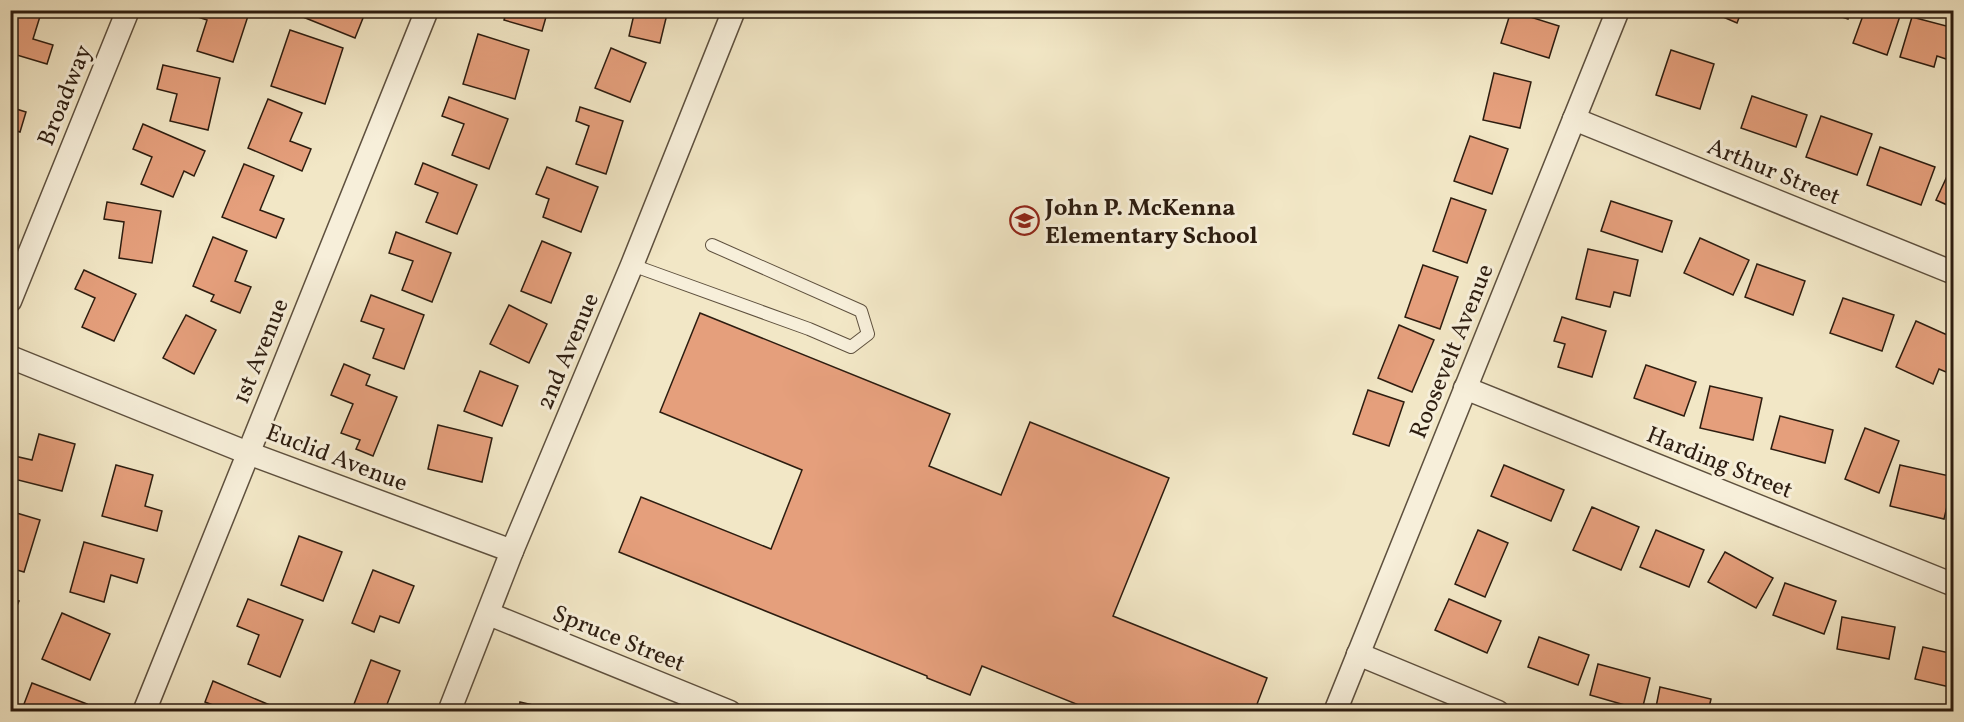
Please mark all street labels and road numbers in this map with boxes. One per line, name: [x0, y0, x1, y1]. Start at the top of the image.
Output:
street label: Broadway: [30, 40, 101, 151]
street label: Arthur Street: [1702, 131, 1845, 215]
street label: Roosevelt Avenue: [1402, 259, 1503, 444]
street label: 2nd Avenue: [529, 288, 609, 416]
street label: 1st Avenue: [225, 294, 298, 410]
street label: Euclid Avenue: [260, 416, 412, 501]
street label: Harding Street: [1641, 419, 1798, 509]
street label: Spruce Street: [547, 598, 690, 682]

